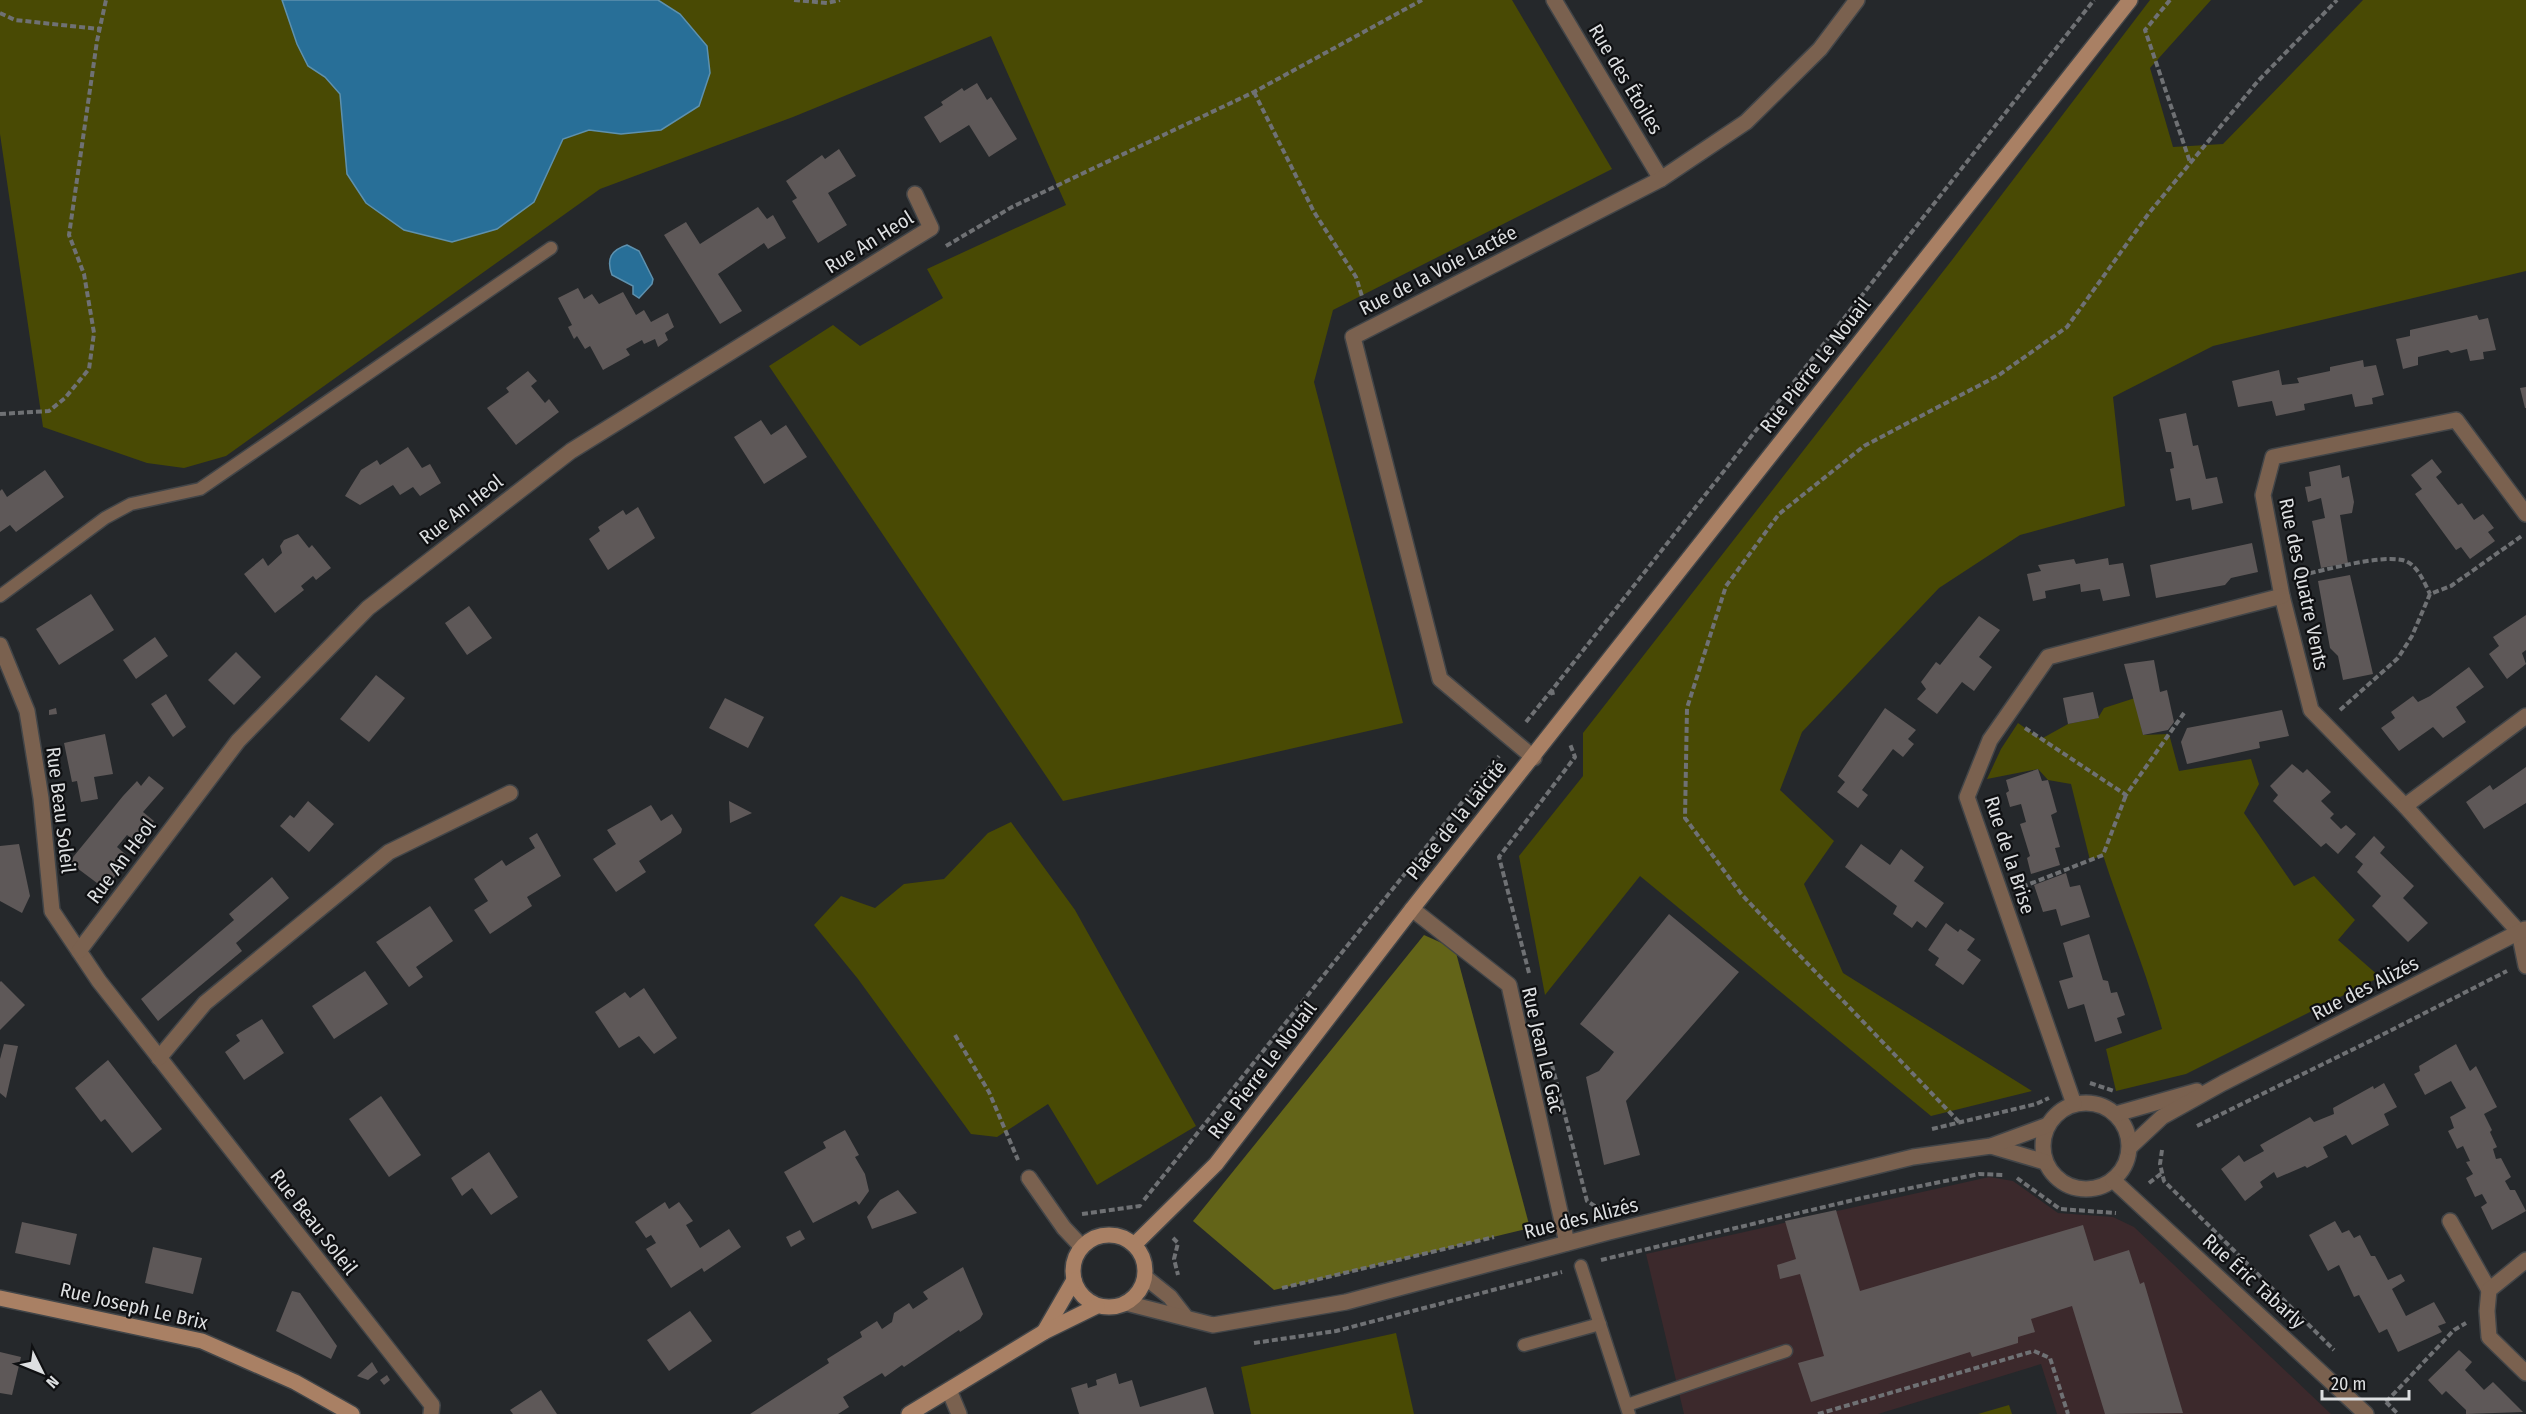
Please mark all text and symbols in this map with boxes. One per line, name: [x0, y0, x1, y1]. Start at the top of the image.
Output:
street label: Rue des Étoiles: [1584, 20, 1668, 138]
street label: Rue An Heol: [820, 205, 918, 279]
street label: Rue de la Voie Lactée: [1355, 220, 1521, 320]
street label: Rue Pierre Le Nouail: [1755, 292, 1875, 438]
street label: Rue An Heol: [414, 469, 508, 549]
street label: Rue des Quatre Vents: [2274, 496, 2334, 672]
street label: Rue Beau Soleil: [41, 745, 81, 875]
street label: Place de la Laïcité: [1401, 756, 1511, 884]
street label: Rue de la Brise: [1980, 793, 2040, 917]
street label: Rue An Heol: [81, 814, 161, 908]
street label: Rue des Alizés: [2308, 951, 2422, 1025]
street label: Rue Jean Le Gac: [1517, 984, 1569, 1116]
street label: Rue Pierre Le Nouail: [1203, 997, 1321, 1143]
street label: Rue Beau Soleil: [265, 1164, 363, 1280]
street label: Rue des Alizés: [1521, 1192, 1641, 1244]
street label: Rue Éric Tabarly: [2198, 1229, 2310, 1333]
street label: Rue Joseph Le Brix: [58, 1277, 210, 1335]
north arrow: [12, 1342, 72, 1402]
scale bar: [2322, 1363, 2409, 1401]
text: N: [42, 1372, 63, 1392]
text: 20 m: [2331, 1373, 2366, 1395]

